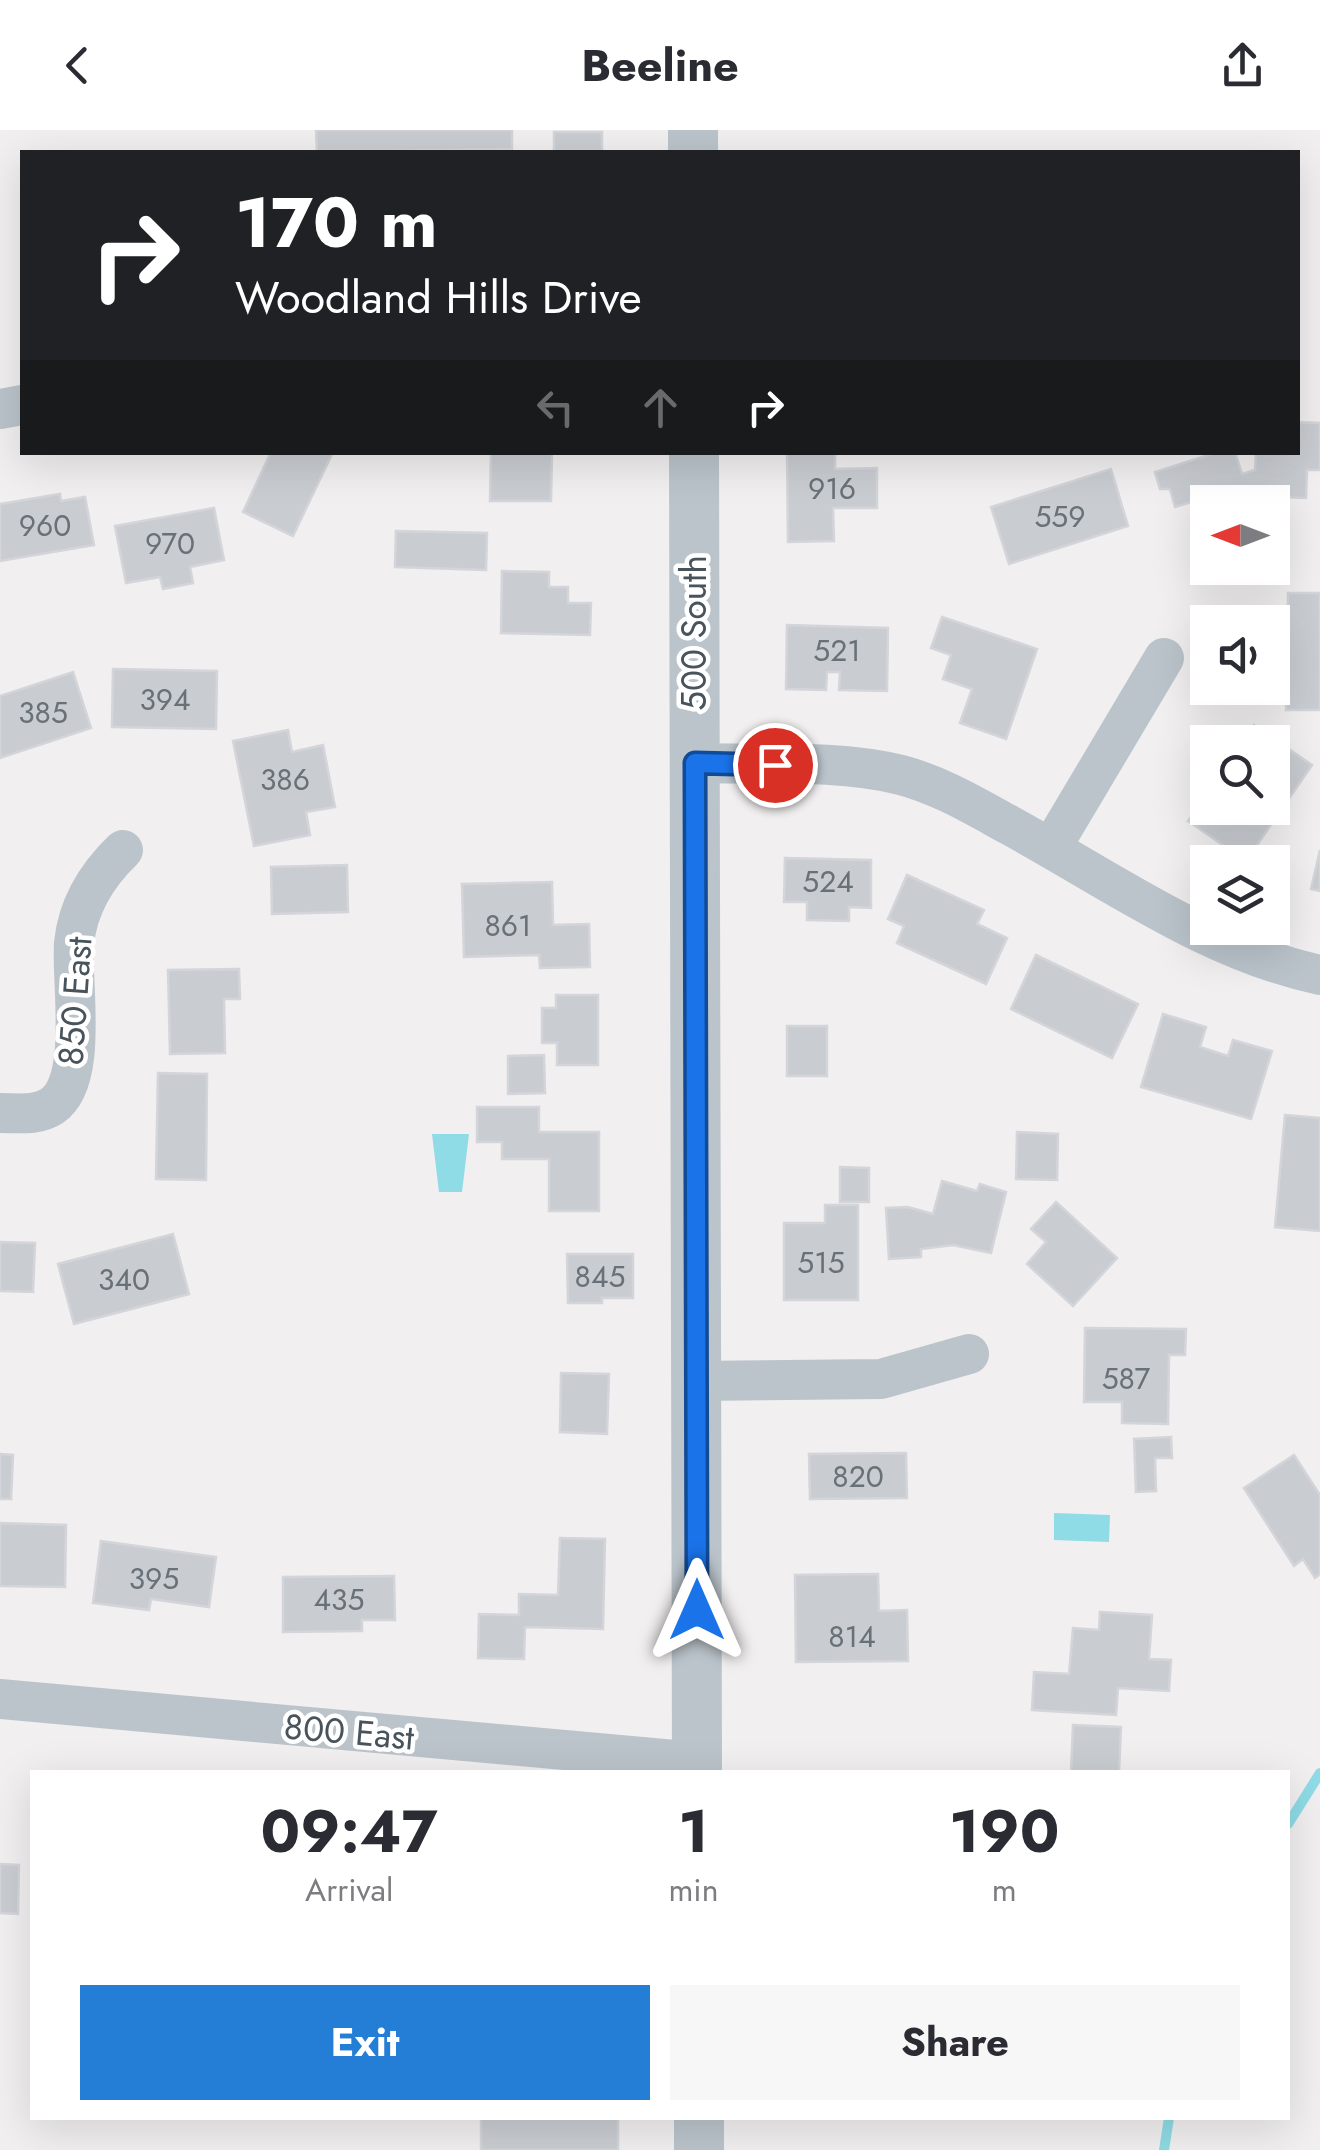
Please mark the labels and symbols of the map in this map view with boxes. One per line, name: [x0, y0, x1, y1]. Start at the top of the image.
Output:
house number: 916: [808, 467, 856, 510]
north arrow: [1190, 485, 1290, 585]
house number: 559: [1034, 495, 1086, 538]
house number: 960: [19, 504, 71, 547]
house number: 970: [145, 522, 195, 565]
street label: 500 South: [669, 555, 719, 711]
house number: 521: [813, 629, 861, 672]
house number: 394: [139, 678, 191, 721]
house number: 385: [18, 691, 68, 734]
pin: [733, 723, 818, 808]
house number: 386: [260, 758, 310, 801]
house number: 524: [802, 860, 854, 903]
house number: 861: [484, 904, 532, 947]
street label: 850 East: [46, 934, 104, 1067]
house number: 515: [797, 1241, 845, 1284]
house number: 845: [575, 1255, 625, 1298]
house number: 340: [98, 1258, 150, 1301]
house number: 587: [1102, 1357, 1151, 1400]
house number: 820: [832, 1455, 884, 1498]
house number: 395: [129, 1557, 179, 1600]
position arrow: [645, 1558, 749, 1662]
house number: 435: [314, 1578, 364, 1621]
house number: 814: [828, 1615, 876, 1658]
street label: 800 East: [282, 1701, 417, 1763]

